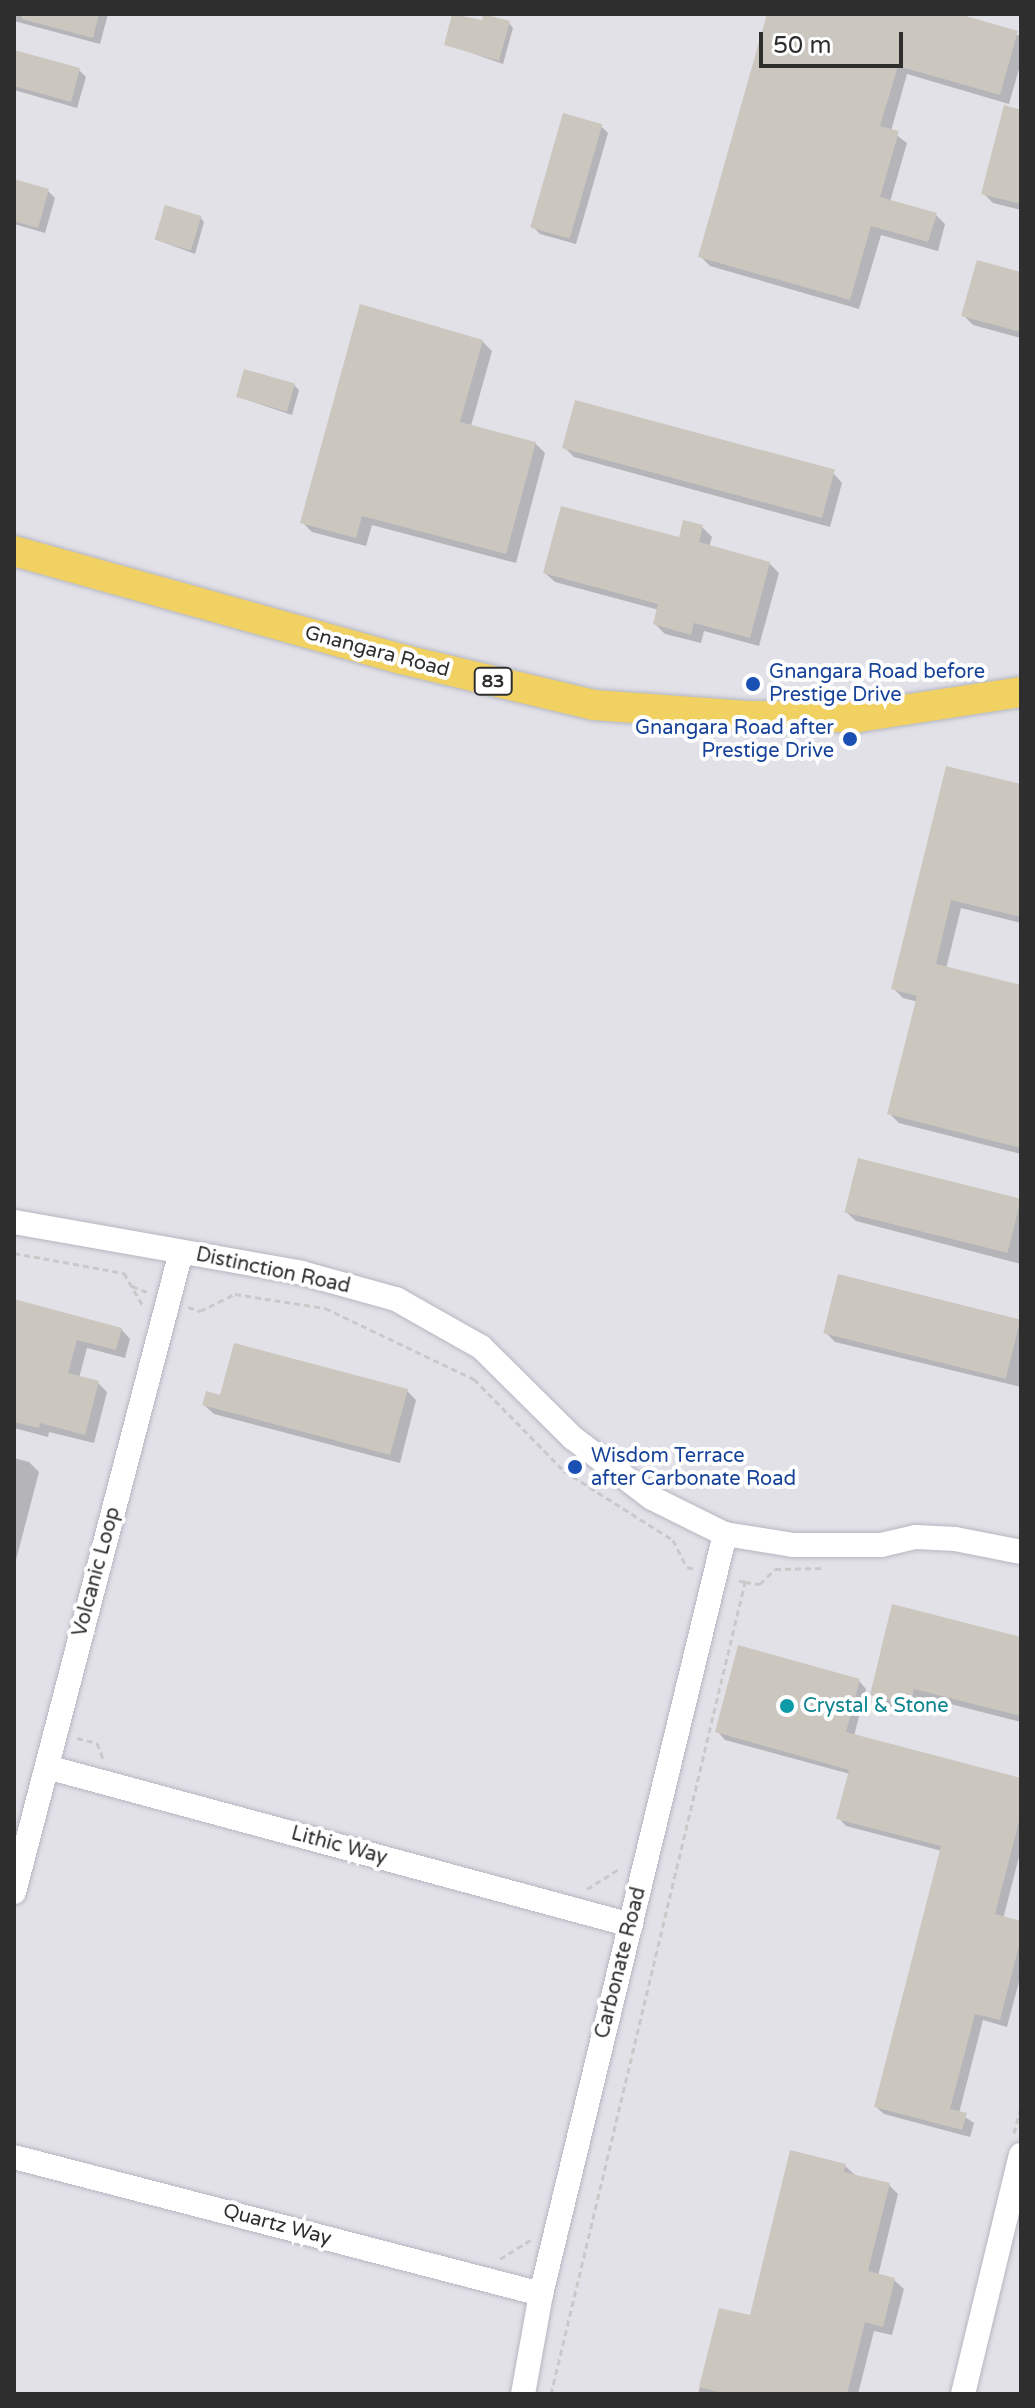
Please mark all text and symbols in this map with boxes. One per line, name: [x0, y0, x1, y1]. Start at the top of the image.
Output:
scale bar: [763, 16, 907, 66]
text: 50 m: [773, 31, 831, 60]
street label: Gnangara Road: [302, 621, 452, 683]
place label: Gnangara Road before Prestige Drive: [769, 660, 985, 707]
road number: 83: [473, 667, 513, 695]
marker: Gnangara Road before Prestige Drive: [744, 675, 762, 693]
place label: Gnangara Road after Prestige Drive: [635, 716, 834, 763]
marker: Gnangara Road after Prestige Drive: [841, 730, 859, 748]
street label: Distinction Road: [194, 1243, 352, 1299]
place label: Wisdom Terrace after Carbonate Road: [591, 1444, 796, 1491]
marker: Wisdom Terrace after Carbonate Road: [566, 1458, 584, 1476]
street label: Volcanic Loop: [68, 1505, 126, 1639]
place label: Crystal & Stone: [803, 1694, 949, 1718]
marker: Crystal & Stone: [778, 1697, 796, 1715]
street label: Lithic Way: [288, 1822, 390, 1870]
street label: Carbonate Road: [591, 1885, 651, 2041]
street label: Quartz Way: [220, 2199, 334, 2251]

